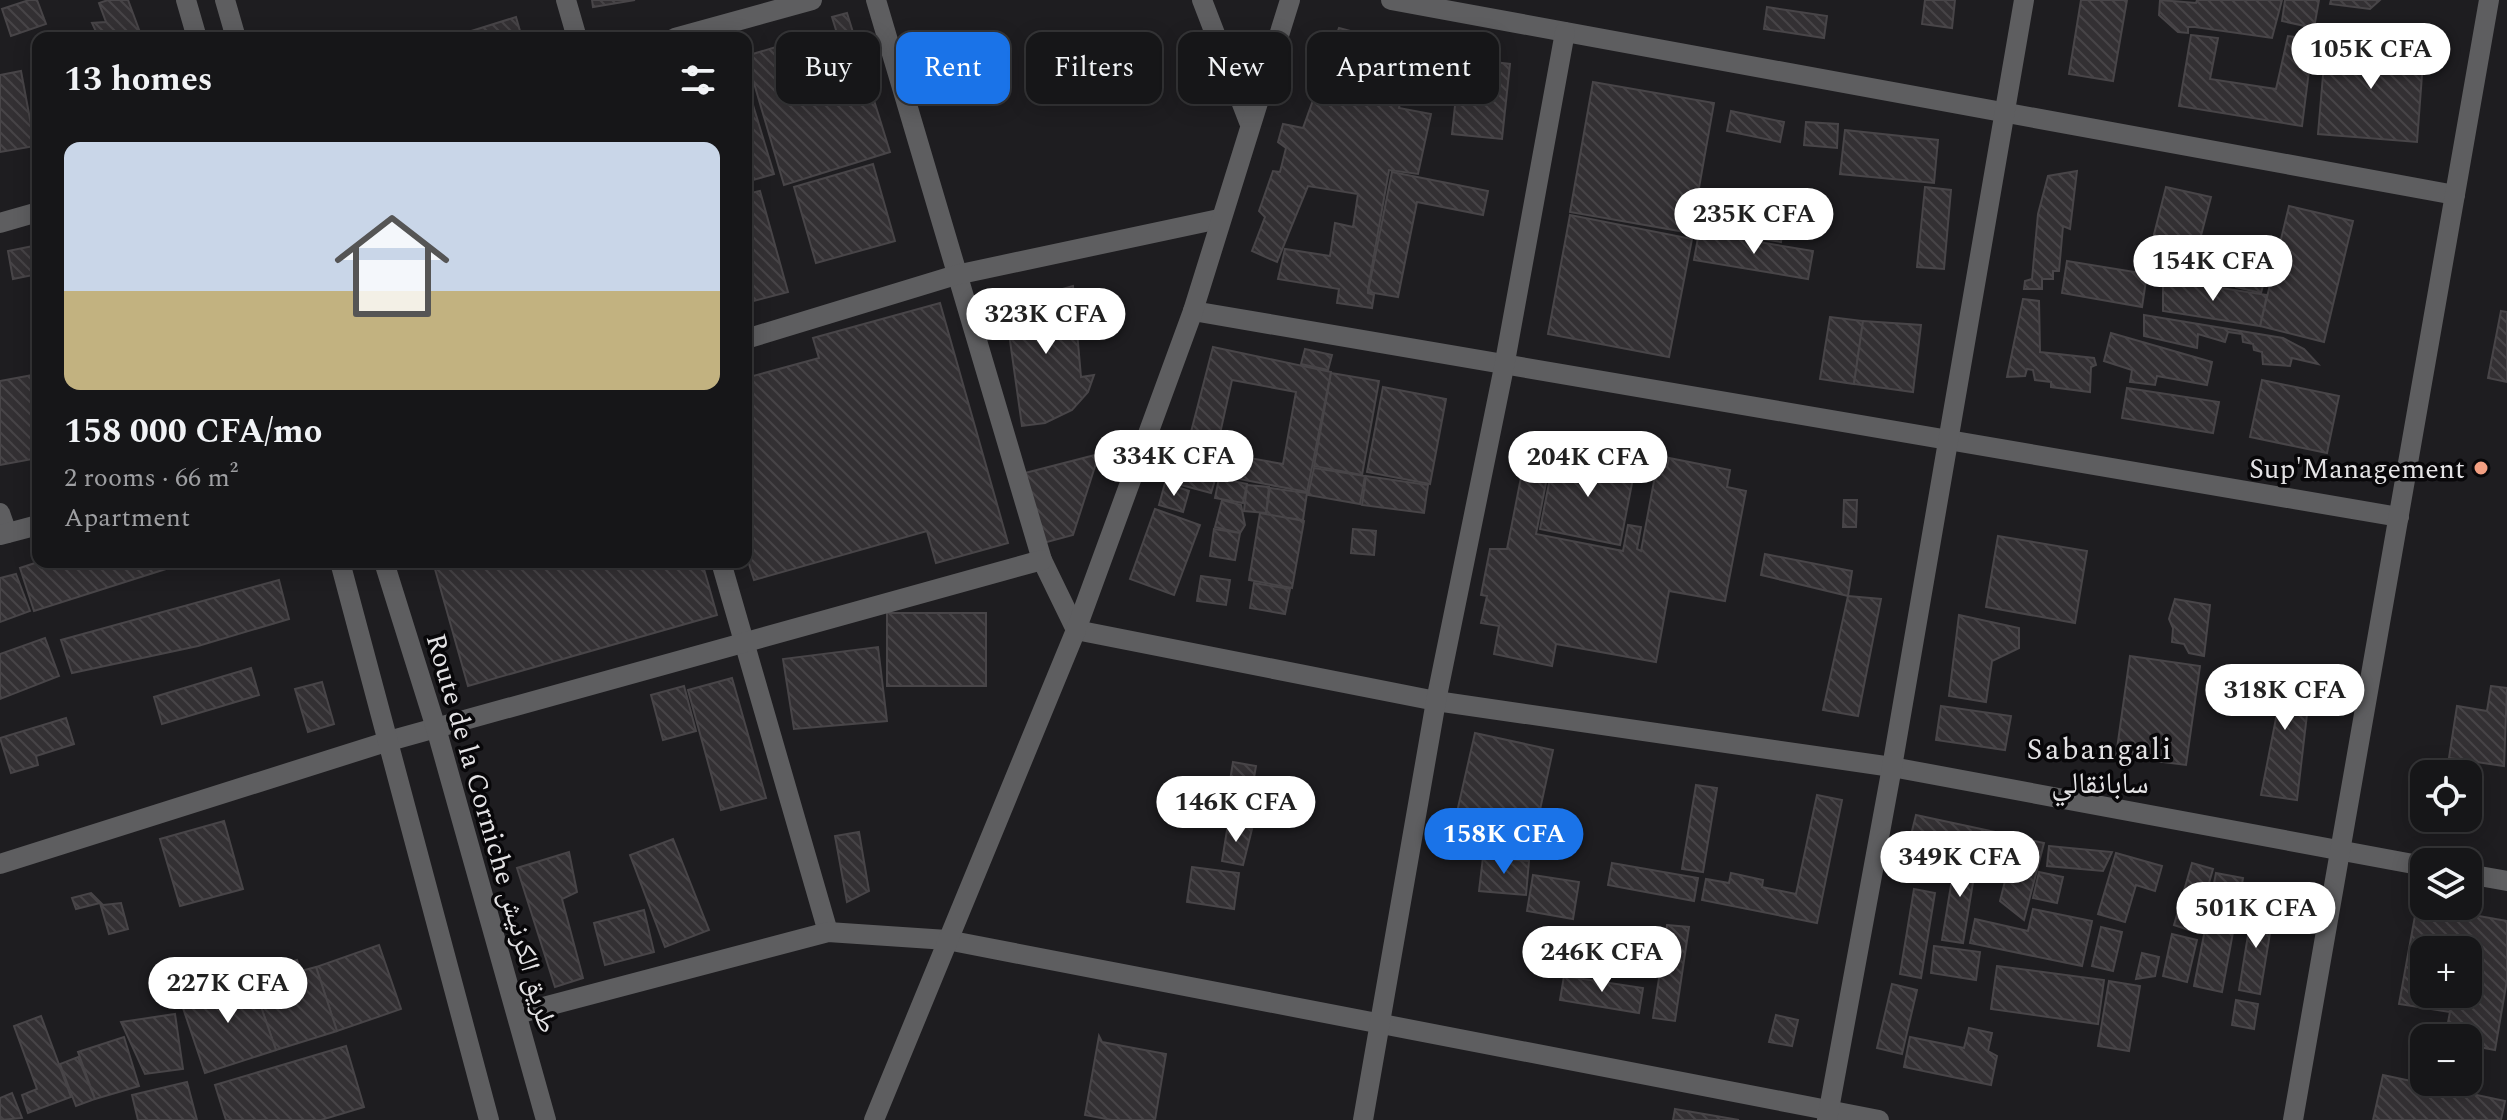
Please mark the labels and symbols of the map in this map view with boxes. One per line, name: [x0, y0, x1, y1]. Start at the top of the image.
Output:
pin: 105K CFA: [2288, 23, 2454, 91]
pin: 235K CFA: [1671, 188, 1837, 256]
pin: 154K CFA: [2130, 235, 2296, 303]
pin: 323K CFA: [963, 288, 1129, 356]
pin: 334K CFA: [1091, 430, 1257, 498]
pin: 204K CFA: [1505, 431, 1671, 499]
place label: Sup'Management: [2249, 448, 2465, 491]
marker: Sup'Management: [2472, 459, 2490, 477]
street label: Route de la Corniche طريق الكرنيش: [414, 628, 569, 1038]
pin: 318K CFA: [2202, 664, 2368, 732]
district label: Sabangali سابانقالي: [2027, 727, 2173, 807]
pin: 146K CFA: [1153, 776, 1319, 844]
pin: 158K CFA: [1421, 808, 1587, 876]
pin: 349K CFA: [1877, 831, 2043, 899]
pin: 501K CFA: [2173, 882, 2339, 950]
pin: 246K CFA: [1519, 926, 1685, 994]
pin: 227K CFA: [145, 957, 311, 1025]

